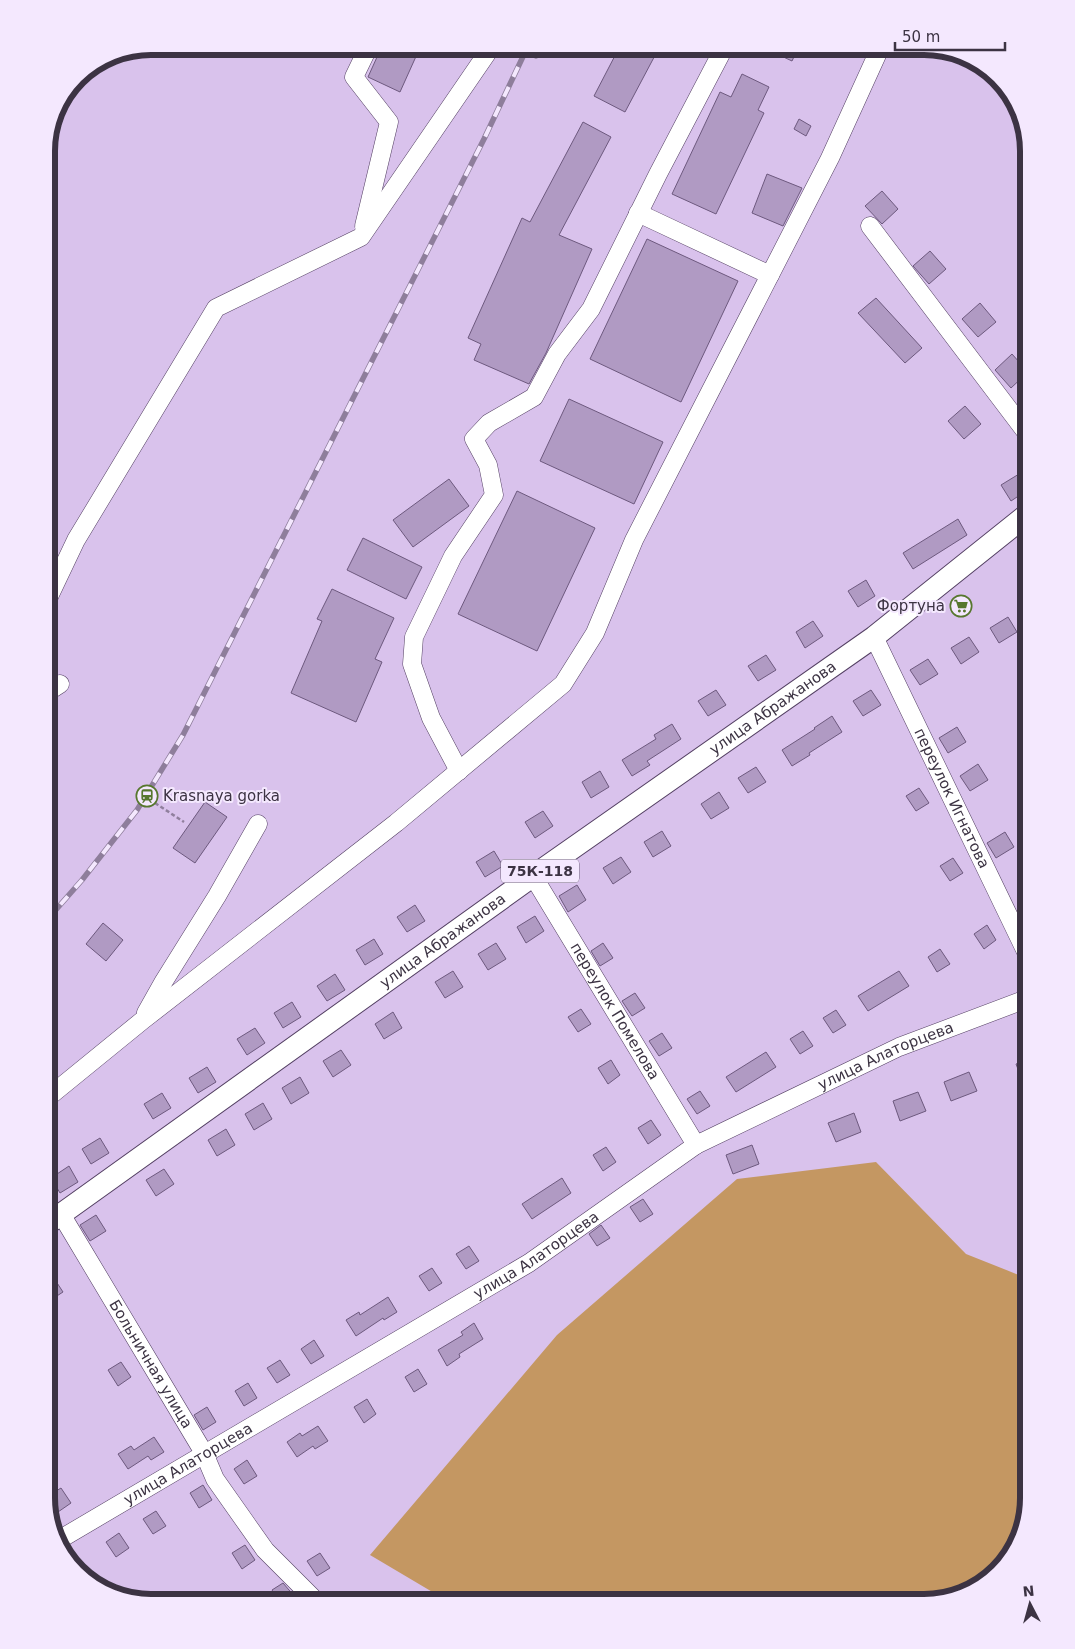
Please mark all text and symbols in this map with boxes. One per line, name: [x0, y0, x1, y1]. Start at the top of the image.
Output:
scale bar: [895, 20, 1005, 52]
text: 50 m: [902, 28, 940, 46]
supermarket icon: Фортуна: [949, 594, 973, 618]
place label: Фортуна: [877, 597, 945, 615]
street label: улица Абражанова: [706, 657, 840, 758]
street label: переулок Игнатова: [910, 725, 993, 871]
station icon: Krasnaya gorka: [135, 784, 159, 808]
place label: Krasnaya gorka: [163, 787, 280, 805]
road number: 75К-118: [501, 859, 579, 882]
street label: улица Абражанова: [376, 890, 509, 992]
street label: переулок Помелова: [566, 939, 663, 1083]
street label: улица Алаторцева: [815, 1018, 956, 1094]
street label: улица Алаторцева: [470, 1207, 602, 1303]
street label: Больничная улица: [105, 1297, 196, 1432]
street label: улица Алаторцева: [120, 1419, 256, 1509]
north arrow: [1005, 1579, 1055, 1629]
text: N: [1022, 1583, 1035, 1600]

